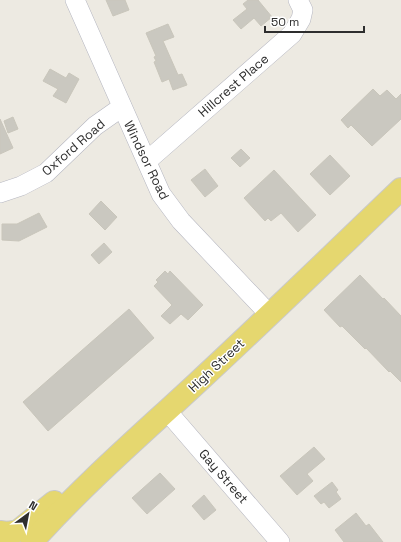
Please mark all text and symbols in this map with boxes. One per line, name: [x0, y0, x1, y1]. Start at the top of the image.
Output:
scale bar: [265, 8, 364, 34]
text: 50 m: [271, 14, 299, 30]
street label: Hillcrest Place: [195, 50, 272, 121]
street label: Oxford Road: [38, 115, 108, 179]
street label: Windsor Road: [120, 118, 173, 203]
street label: High Street: [185, 335, 248, 396]
street label: Gay Street: [195, 445, 252, 507]
north arrow: [8, 494, 48, 534]
text: N: [26, 498, 40, 513]

